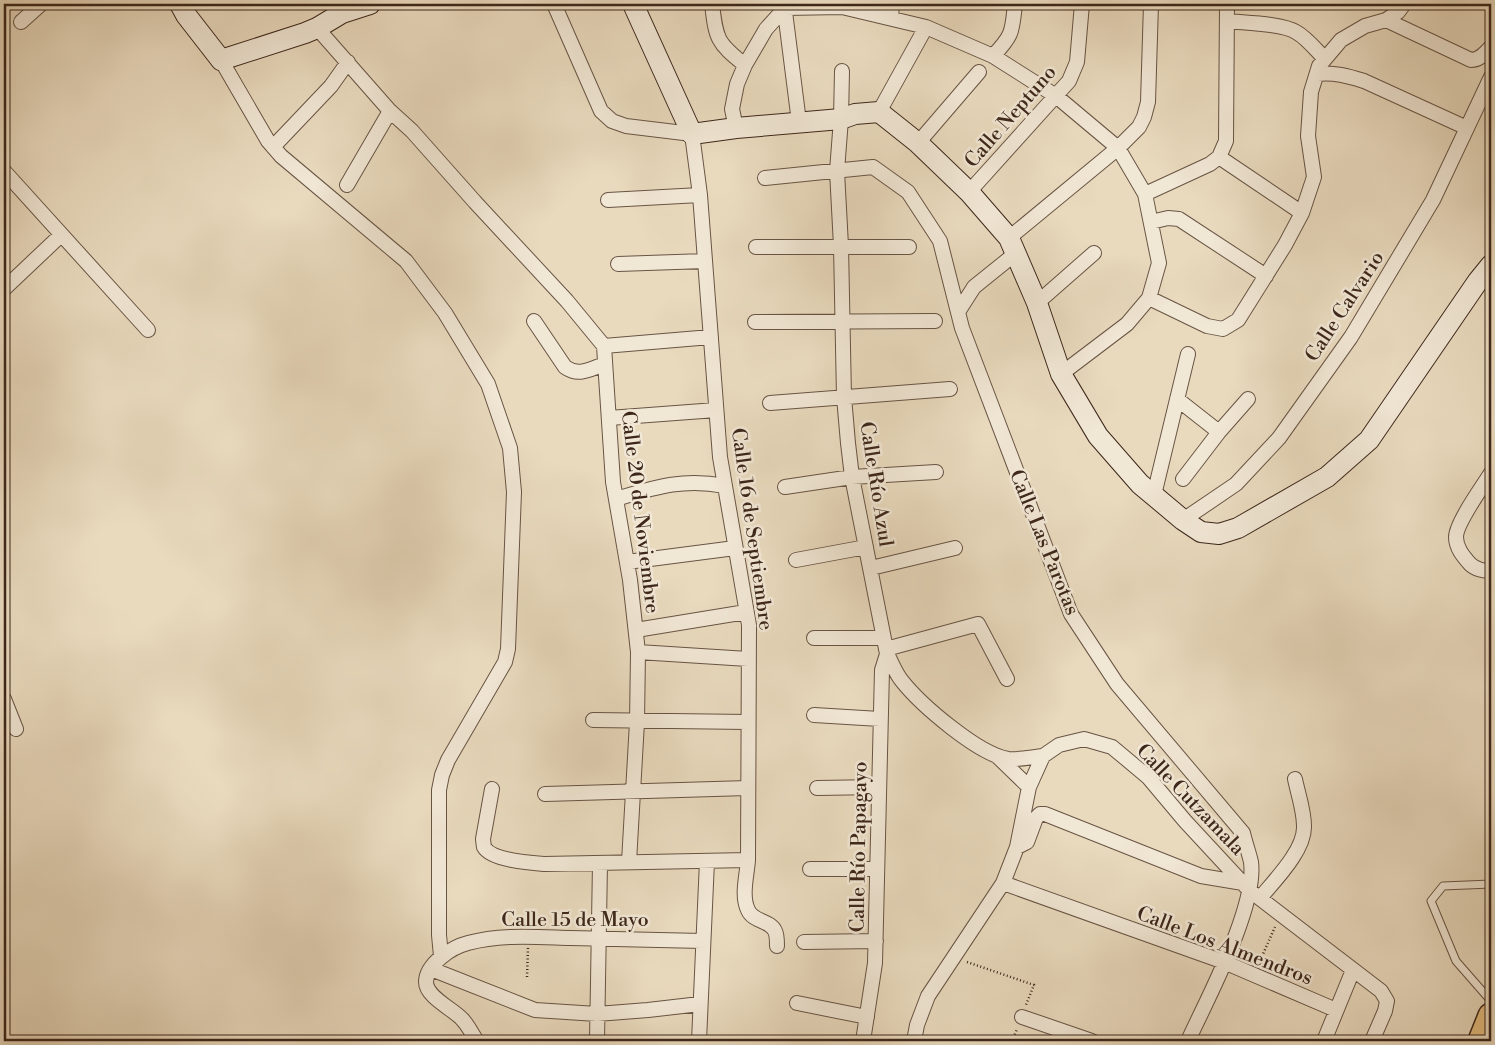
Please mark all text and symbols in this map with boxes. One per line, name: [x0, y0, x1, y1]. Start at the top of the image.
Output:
street label: Calle Neptuno: [960, 61, 1063, 173]
street label: Calle Calvario: [1300, 247, 1390, 367]
street label: Calle 20 de Noviembre: [615, 409, 664, 615]
street label: Calle Río Azul: [853, 420, 898, 549]
street label: Calle 16 de Septiembre: [725, 426, 778, 632]
street label: Calle Las Parotas: [1003, 466, 1084, 619]
street label: Calle Cutzamala: [1130, 739, 1250, 862]
street label: Calle Río Papagayo: [846, 761, 873, 933]
street label: Calle Los Almendros: [1133, 901, 1316, 991]
street label: Calle 15 de Mayo: [501, 908, 649, 933]

